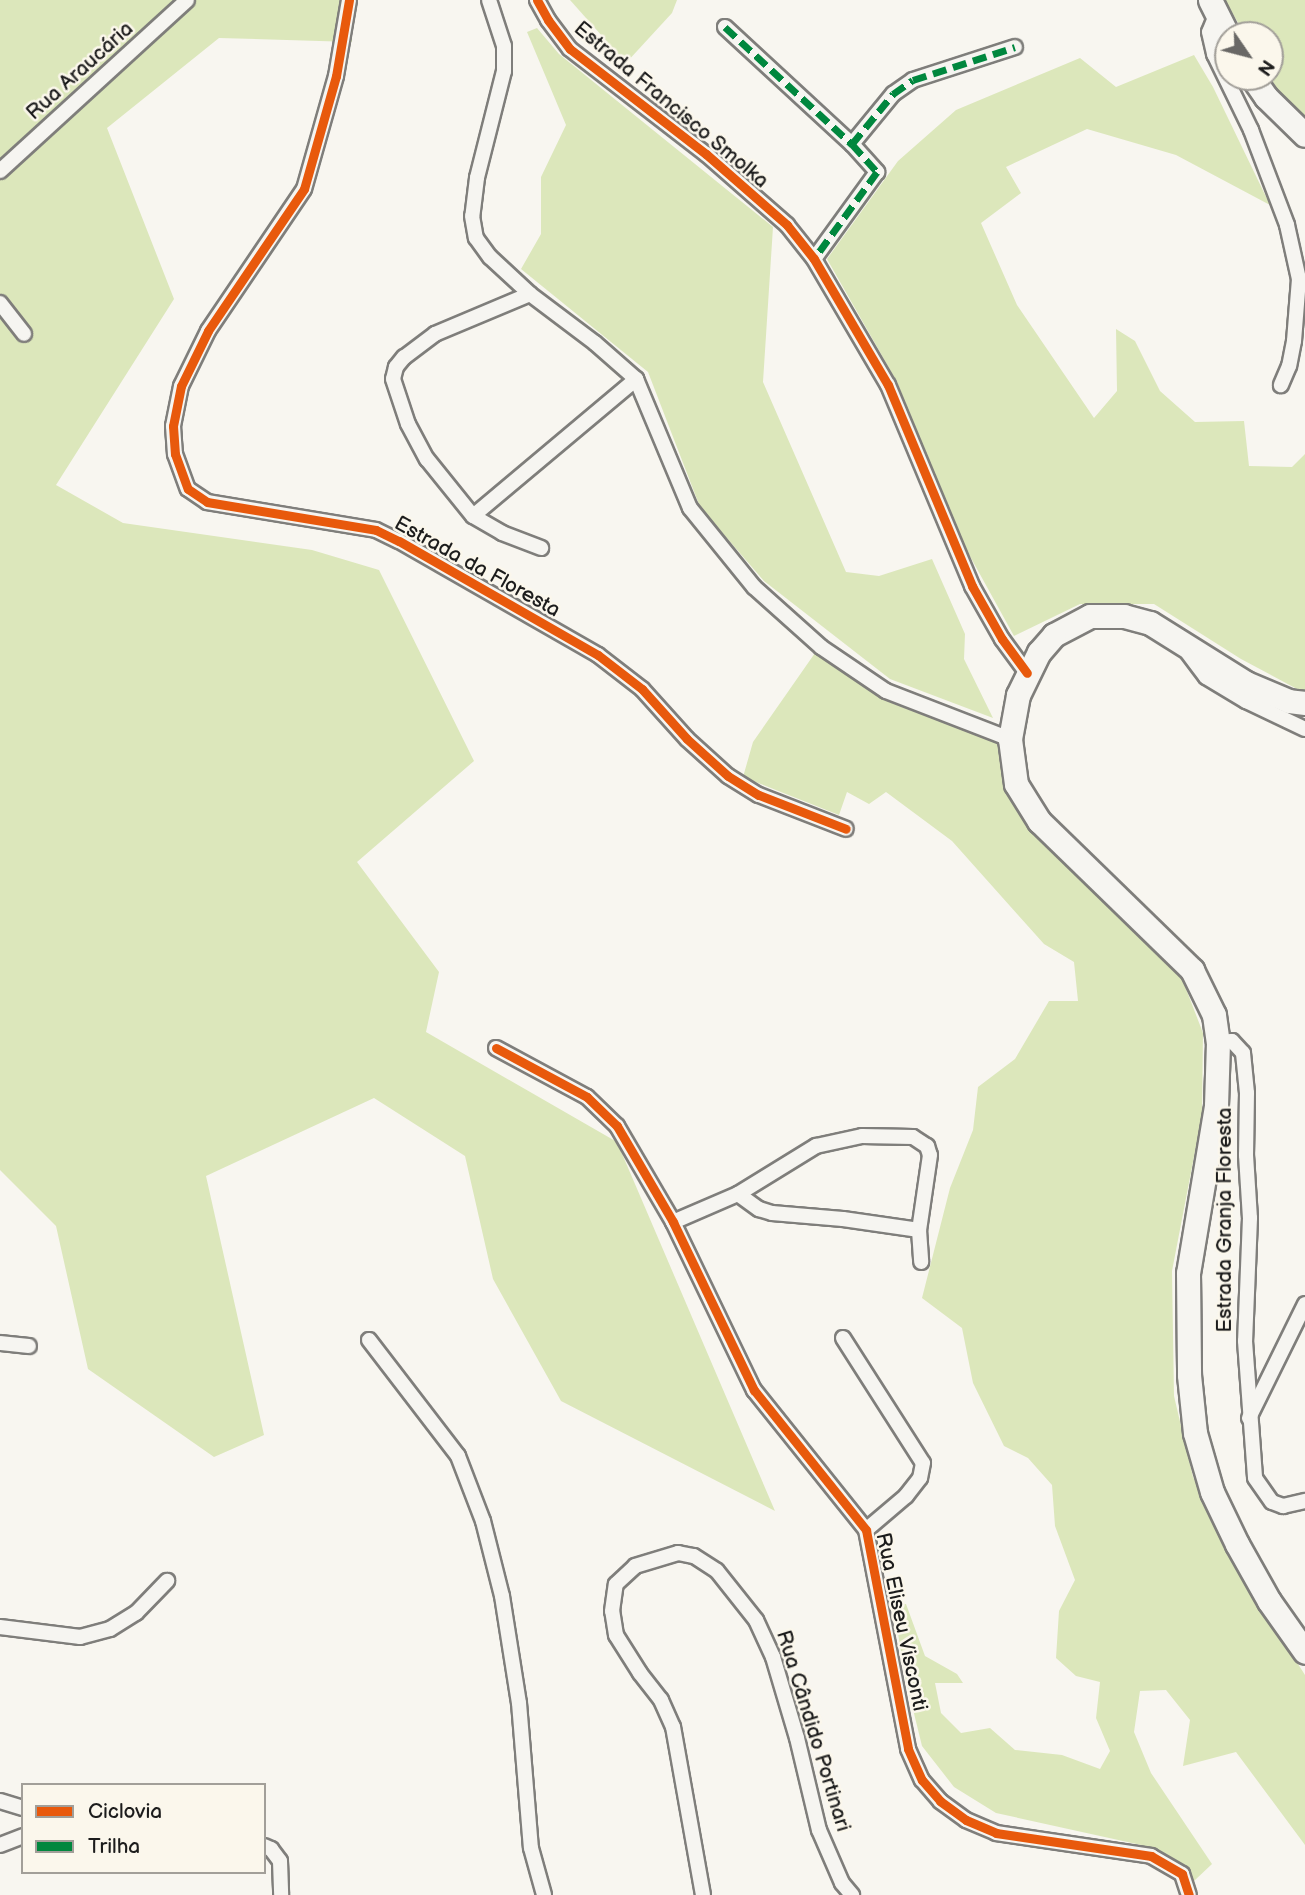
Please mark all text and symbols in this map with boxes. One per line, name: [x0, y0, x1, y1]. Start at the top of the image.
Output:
street label: Rua Araucária: [21, 16, 139, 126]
street label: Estrada Francisco Smolka: [568, 16, 774, 194]
north arrow: [1214, 21, 1284, 91]
text: N: [1251, 55, 1278, 80]
street label: Estrada da Floresta: [390, 511, 564, 623]
street label: Estrada Granja Floresta: [1212, 1107, 1238, 1333]
street label: Rua Eliseu Visconti: [870, 1530, 932, 1714]
street label: Rua Cândido Portinari: [770, 1627, 856, 1835]
legend: [21, 1783, 266, 1874]
text: Ciclovia: [88, 1799, 162, 1824]
text: Trilha: [88, 1834, 140, 1859]

